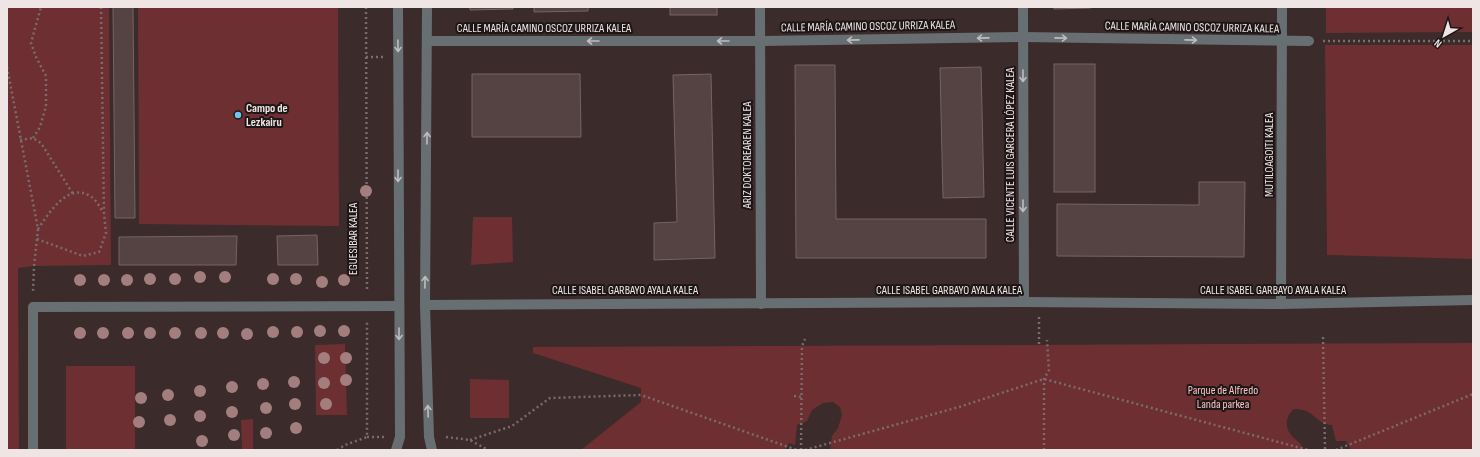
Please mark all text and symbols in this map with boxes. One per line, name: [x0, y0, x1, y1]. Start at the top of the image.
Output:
north arrow: [1424, 16, 1464, 56]
street label: CALLE MARÍA CAMINO OSCOZ URRIZA KALEA: [781, 17, 956, 36]
street label: CALLE MARÍA CAMINO OSCOZ URRIZA KALEA: [1105, 18, 1280, 37]
street label: CALLE MARÍA CAMINO OSCOZ URRIZA KALEA: [457, 21, 632, 36]
one-way arrow: [977, 34, 990, 42]
one-way arrow: [1054, 34, 1067, 42]
one-way arrow: [847, 36, 860, 43]
one-way arrow: [1184, 36, 1197, 44]
text: N: [1432, 36, 1444, 50]
one-way arrow: [587, 37, 600, 45]
one-way arrow: [717, 37, 730, 45]
one-way arrow: [394, 39, 402, 52]
street label: CALLE VICENTE LUIS GARCERA LÓPEZ KALEA: [1003, 67, 1018, 242]
one-way arrow: [1019, 69, 1027, 82]
place label: Campo de Lezkairu: [246, 101, 288, 130]
street label: ARIZ DOKTOREAREN KALEA: [740, 101, 755, 209]
marker: Campo de Lezkairu: [233, 110, 243, 120]
street label: MUTILOAGOITI KALEA: [1262, 112, 1277, 197]
one-way arrow: [423, 132, 431, 145]
one-way arrow: [394, 169, 402, 182]
one-way arrow: [1019, 199, 1027, 212]
street label: EGUESIBAR KALEA: [346, 202, 361, 275]
one-way arrow: [422, 276, 429, 289]
street label: CALLE ISABEL GARBAYO AYALA KALEA: [552, 283, 699, 298]
street label: CALLE ISABEL GARBAYO AYALA KALEA: [876, 283, 1023, 298]
street label: CALLE ISABEL GARBAYO AYALA KALEA: [1200, 283, 1347, 298]
one-way arrow: [395, 327, 403, 340]
park label: Parque de Alfredo Landa parkea: [1188, 383, 1258, 412]
one-way arrow: [424, 405, 432, 418]

